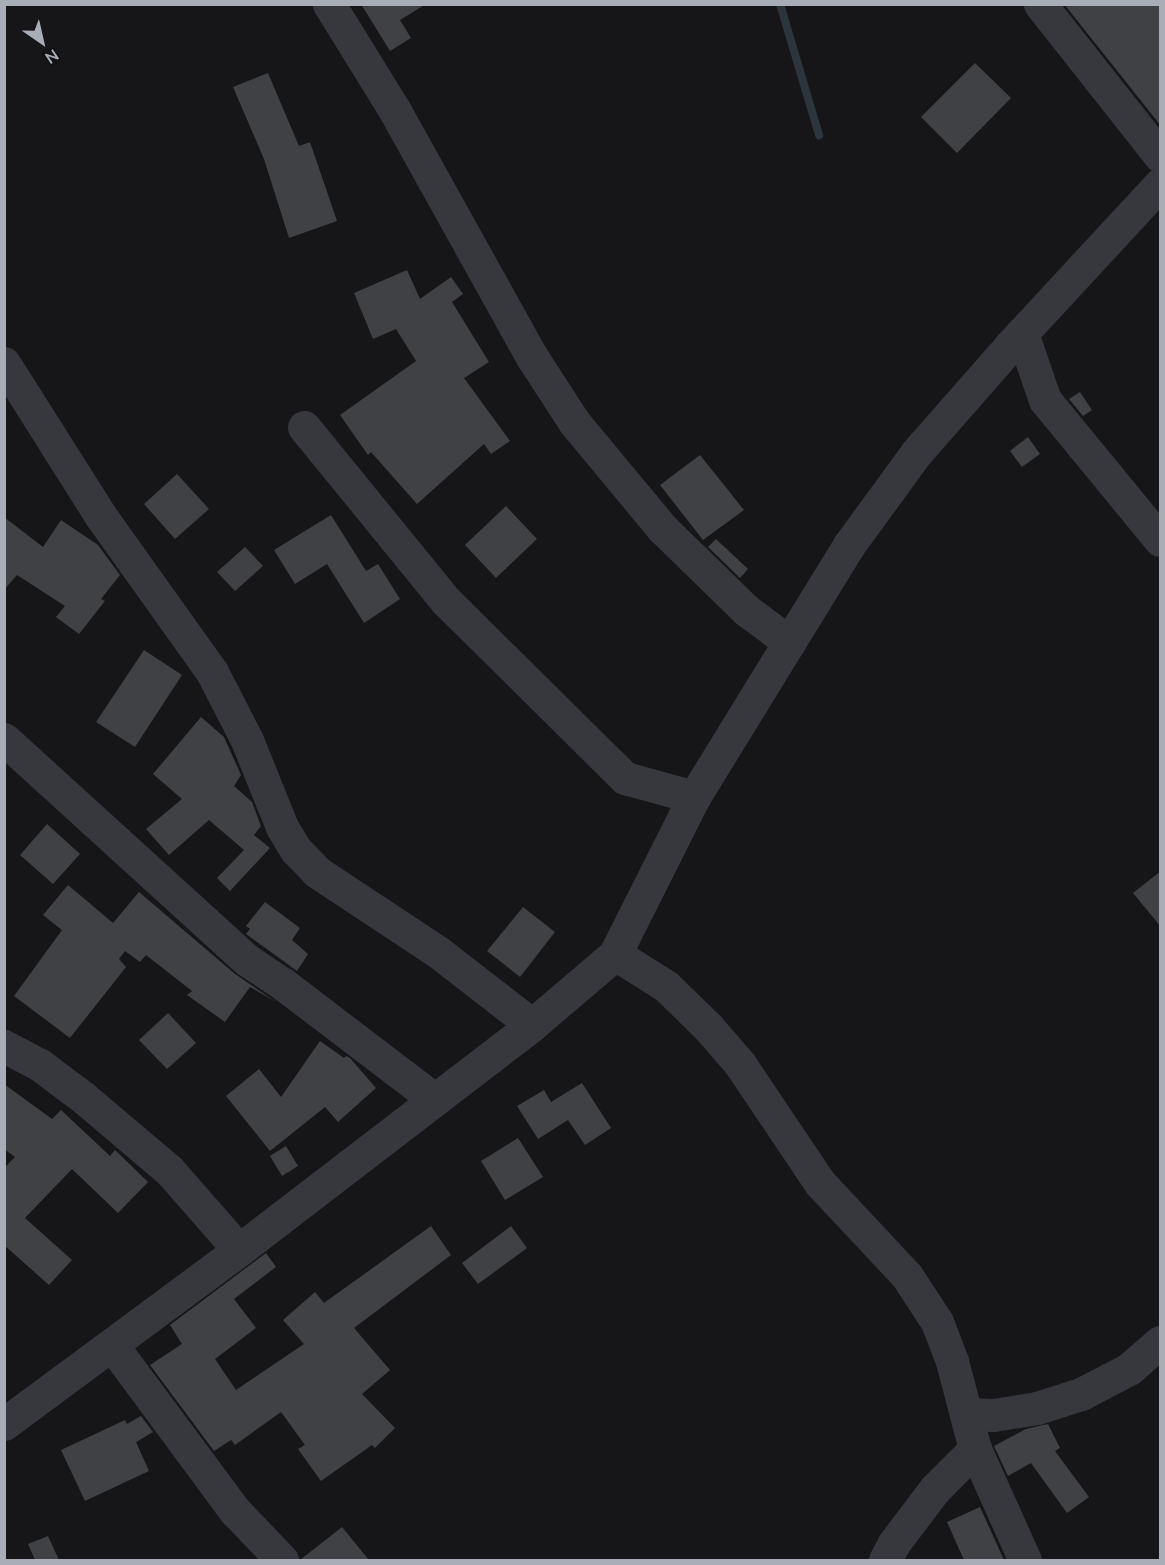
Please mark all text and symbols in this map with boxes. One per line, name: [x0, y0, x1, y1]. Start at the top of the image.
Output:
north arrow: [12, 12, 72, 72]
text: N: [41, 45, 63, 69]

